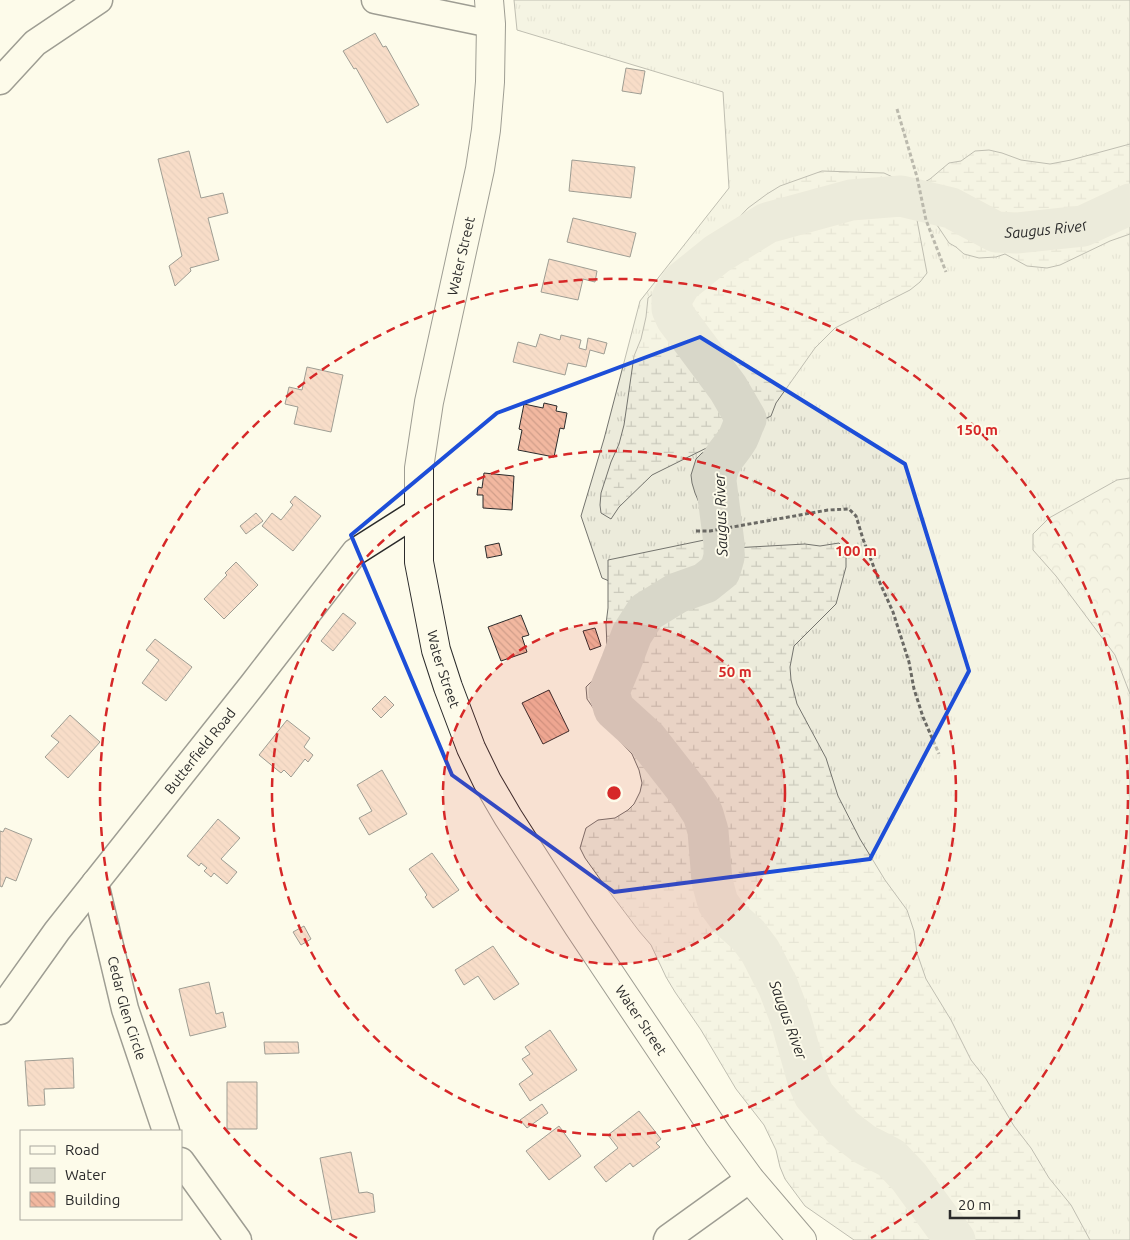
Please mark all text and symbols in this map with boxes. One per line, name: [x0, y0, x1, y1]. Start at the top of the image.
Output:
street label: Water Street: [444, 214, 478, 297]
water label: Saugus River: [1003, 215, 1092, 241]
text: 150 m: [956, 421, 998, 438]
water label: Saugus River: [711, 472, 730, 558]
text: 100 m: [835, 542, 877, 559]
street label: Water Street: [424, 629, 463, 711]
text: 50 m: [718, 663, 752, 680]
street label: Butterfield Road: [161, 705, 239, 797]
centre of rings: [605, 784, 623, 802]
street label: Cedar Glen Circle: [105, 954, 150, 1062]
water label: Saugus River: [766, 977, 811, 1063]
street label: Water Street: [612, 982, 671, 1059]
legend: [20, 1130, 182, 1220]
text: Road: [65, 1141, 100, 1158]
text: Water: [65, 1166, 106, 1183]
scale bar: [950, 1188, 1019, 1220]
text: Building: [65, 1191, 120, 1208]
text: 20 m: [958, 1196, 991, 1213]

